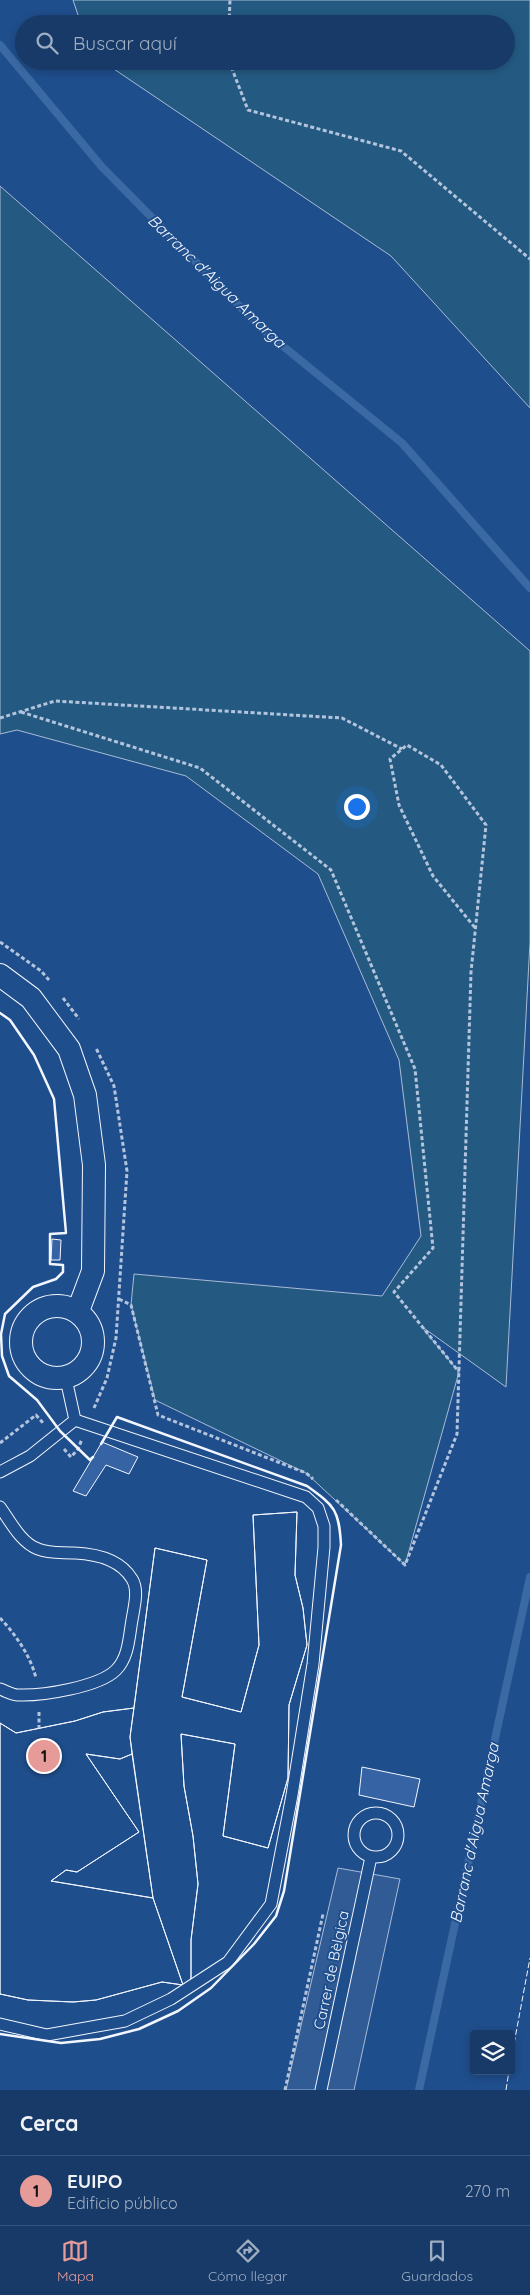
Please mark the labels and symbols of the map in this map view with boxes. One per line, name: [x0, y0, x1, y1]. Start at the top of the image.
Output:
water label: Barranc d'Aigua Amarga: [144, 210, 291, 353]
your location: [344, 794, 370, 820]
pin: 1: [28, 1737, 60, 1775]
water label: Barranc d'Aigua Amarga: [445, 1740, 503, 1925]
street label: Carrer de Bèlgica: [309, 1909, 353, 2031]

